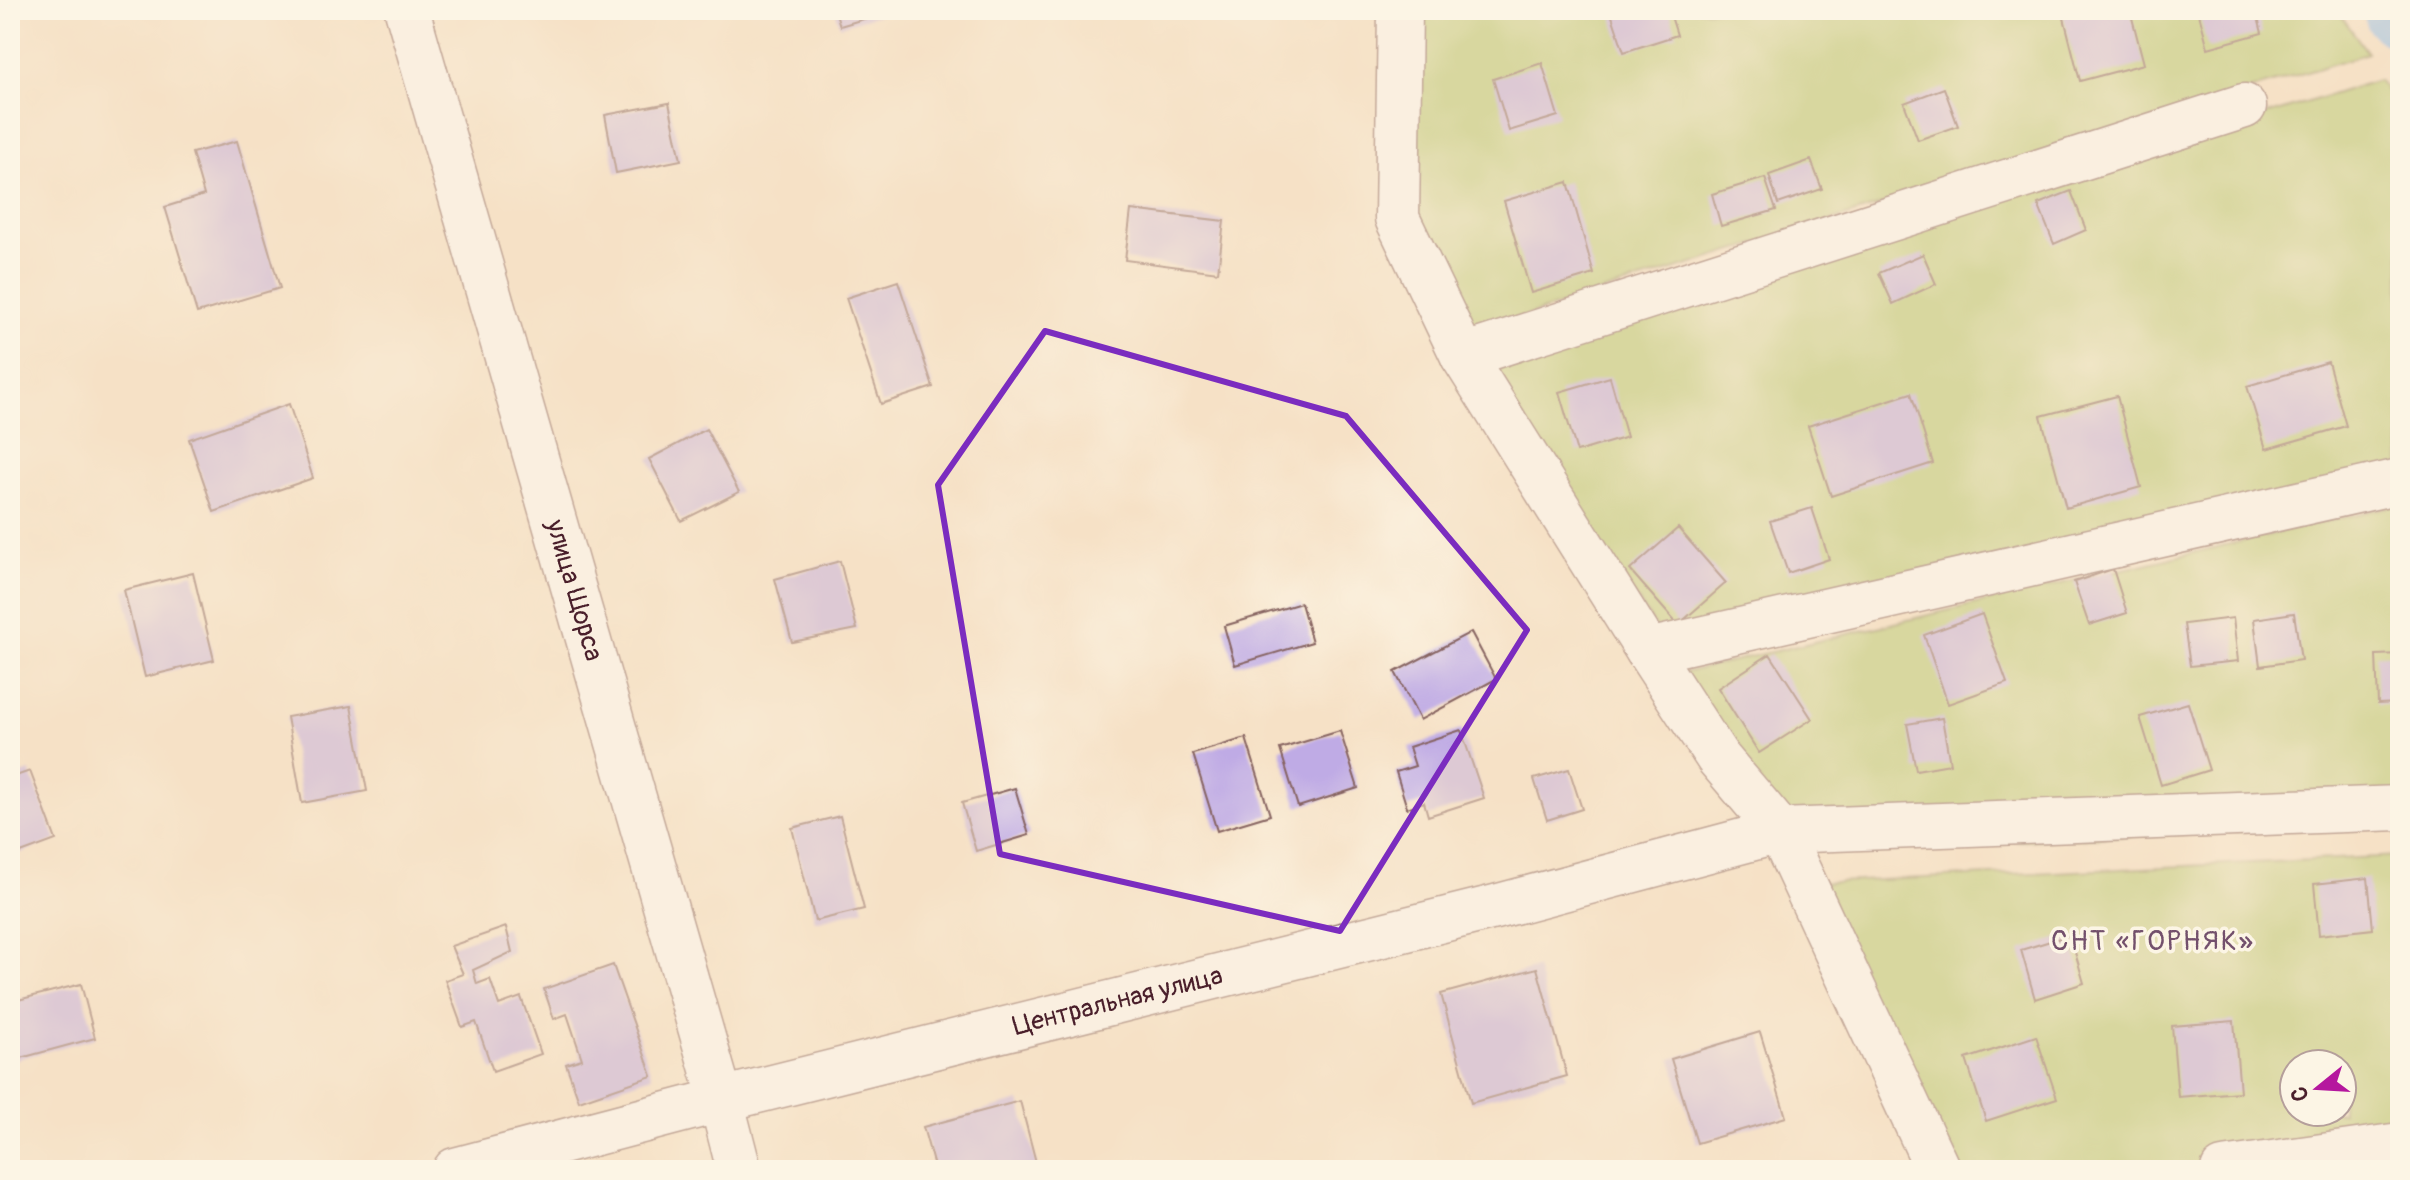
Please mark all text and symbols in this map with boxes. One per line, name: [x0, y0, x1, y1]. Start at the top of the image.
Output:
street label: улица Щорса: [538, 515, 610, 665]
district label: СНТ «ГОРНЯК»: [2051, 924, 2255, 959]
street label: Центральная улица: [1010, 960, 1226, 1043]
north arrow: [2278, 1048, 2358, 1128]
text: С: [2284, 1083, 2315, 1105]

